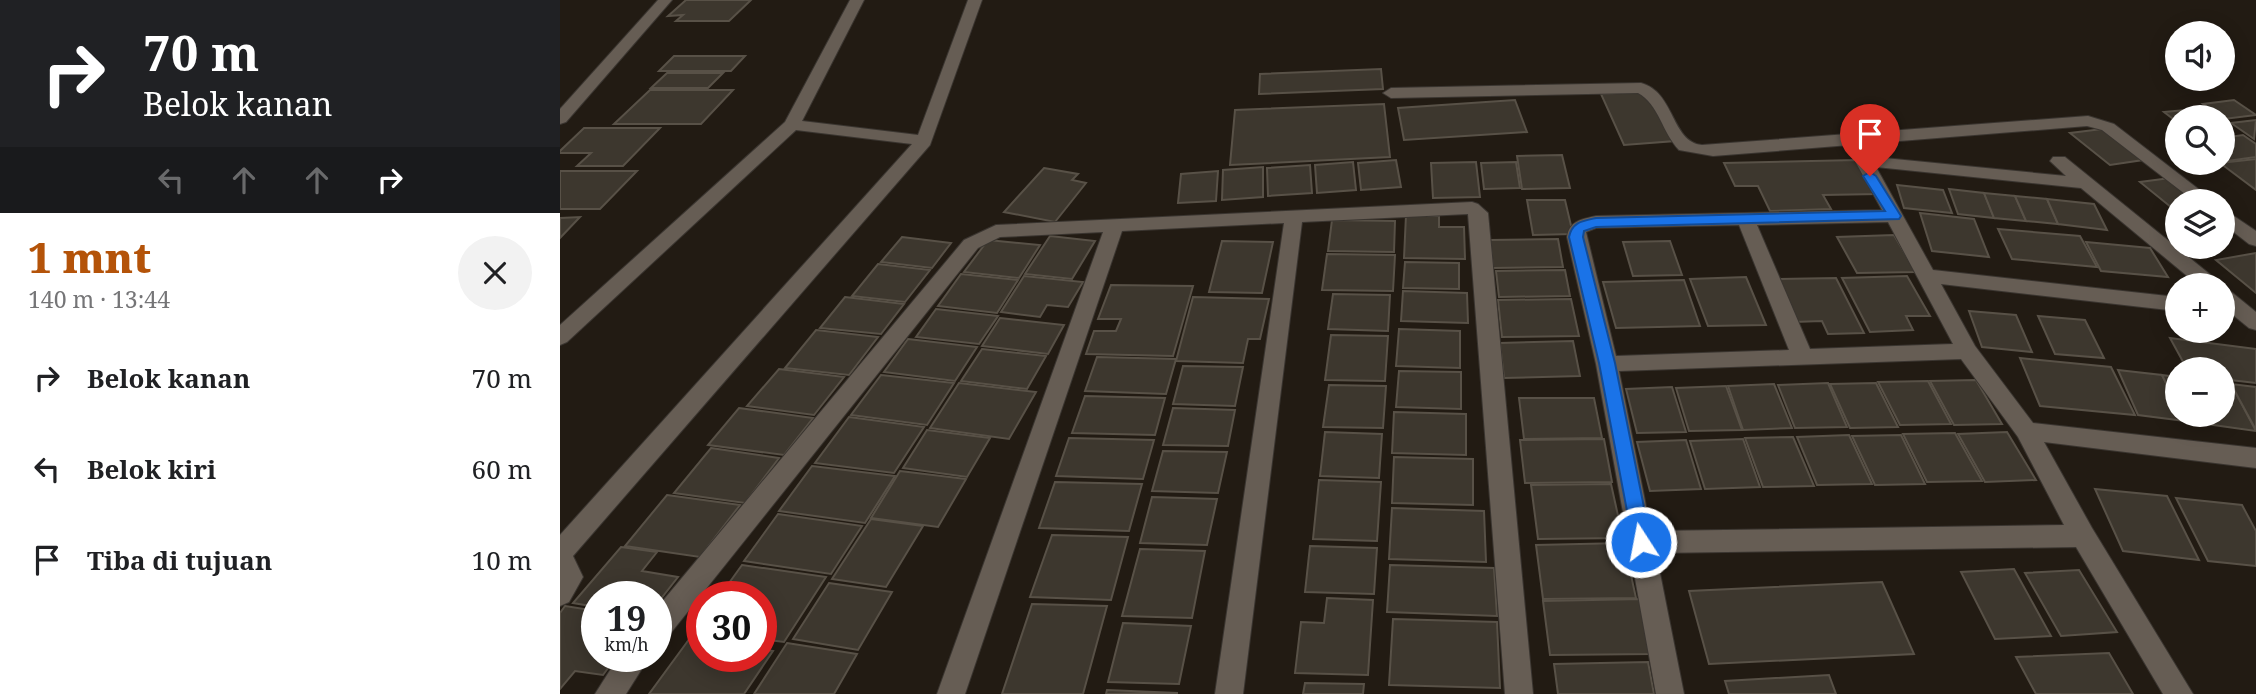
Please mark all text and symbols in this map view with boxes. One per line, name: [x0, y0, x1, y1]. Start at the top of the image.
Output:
text: 70 m: [143, 19, 259, 85]
map controls: [2165, 21, 2235, 427]
button: sound: [2165, 21, 2235, 91]
icon: right: [28, 28, 119, 119]
text: Belok kanan: [143, 82, 333, 125]
pin: [1840, 104, 1900, 176]
button: search: [2165, 105, 2235, 175]
icon: arrive: [1851, 115, 1889, 153]
icon: left: [152, 161, 190, 199]
icon: ahead: [225, 161, 263, 199]
icon: ahead: [298, 161, 336, 199]
icon: right: [371, 161, 409, 199]
button: layers: [2165, 189, 2235, 259]
text: 1 mnt: [28, 228, 151, 285]
button: close: [458, 236, 532, 310]
button: +: [2165, 273, 2235, 343]
text: 140 m · 13:44: [28, 283, 170, 315]
button: −: [2165, 357, 2235, 427]
icon: right: [28, 359, 66, 397]
text: Belok kanan: [87, 360, 250, 396]
text: 70 m: [472, 360, 532, 396]
icon: left: [28, 450, 66, 488]
text: Belok kiri: [87, 451, 216, 487]
text: 60 m: [472, 451, 532, 487]
position arrow: [1604, 505, 1678, 579]
icon: arrive: [28, 541, 66, 579]
text: Tiba di tujuan: [87, 542, 272, 578]
text: 10 m: [472, 542, 532, 578]
speed limit sign: 30: [686, 581, 777, 672]
text: 19: [607, 594, 646, 641]
text: km/h: [604, 632, 649, 656]

